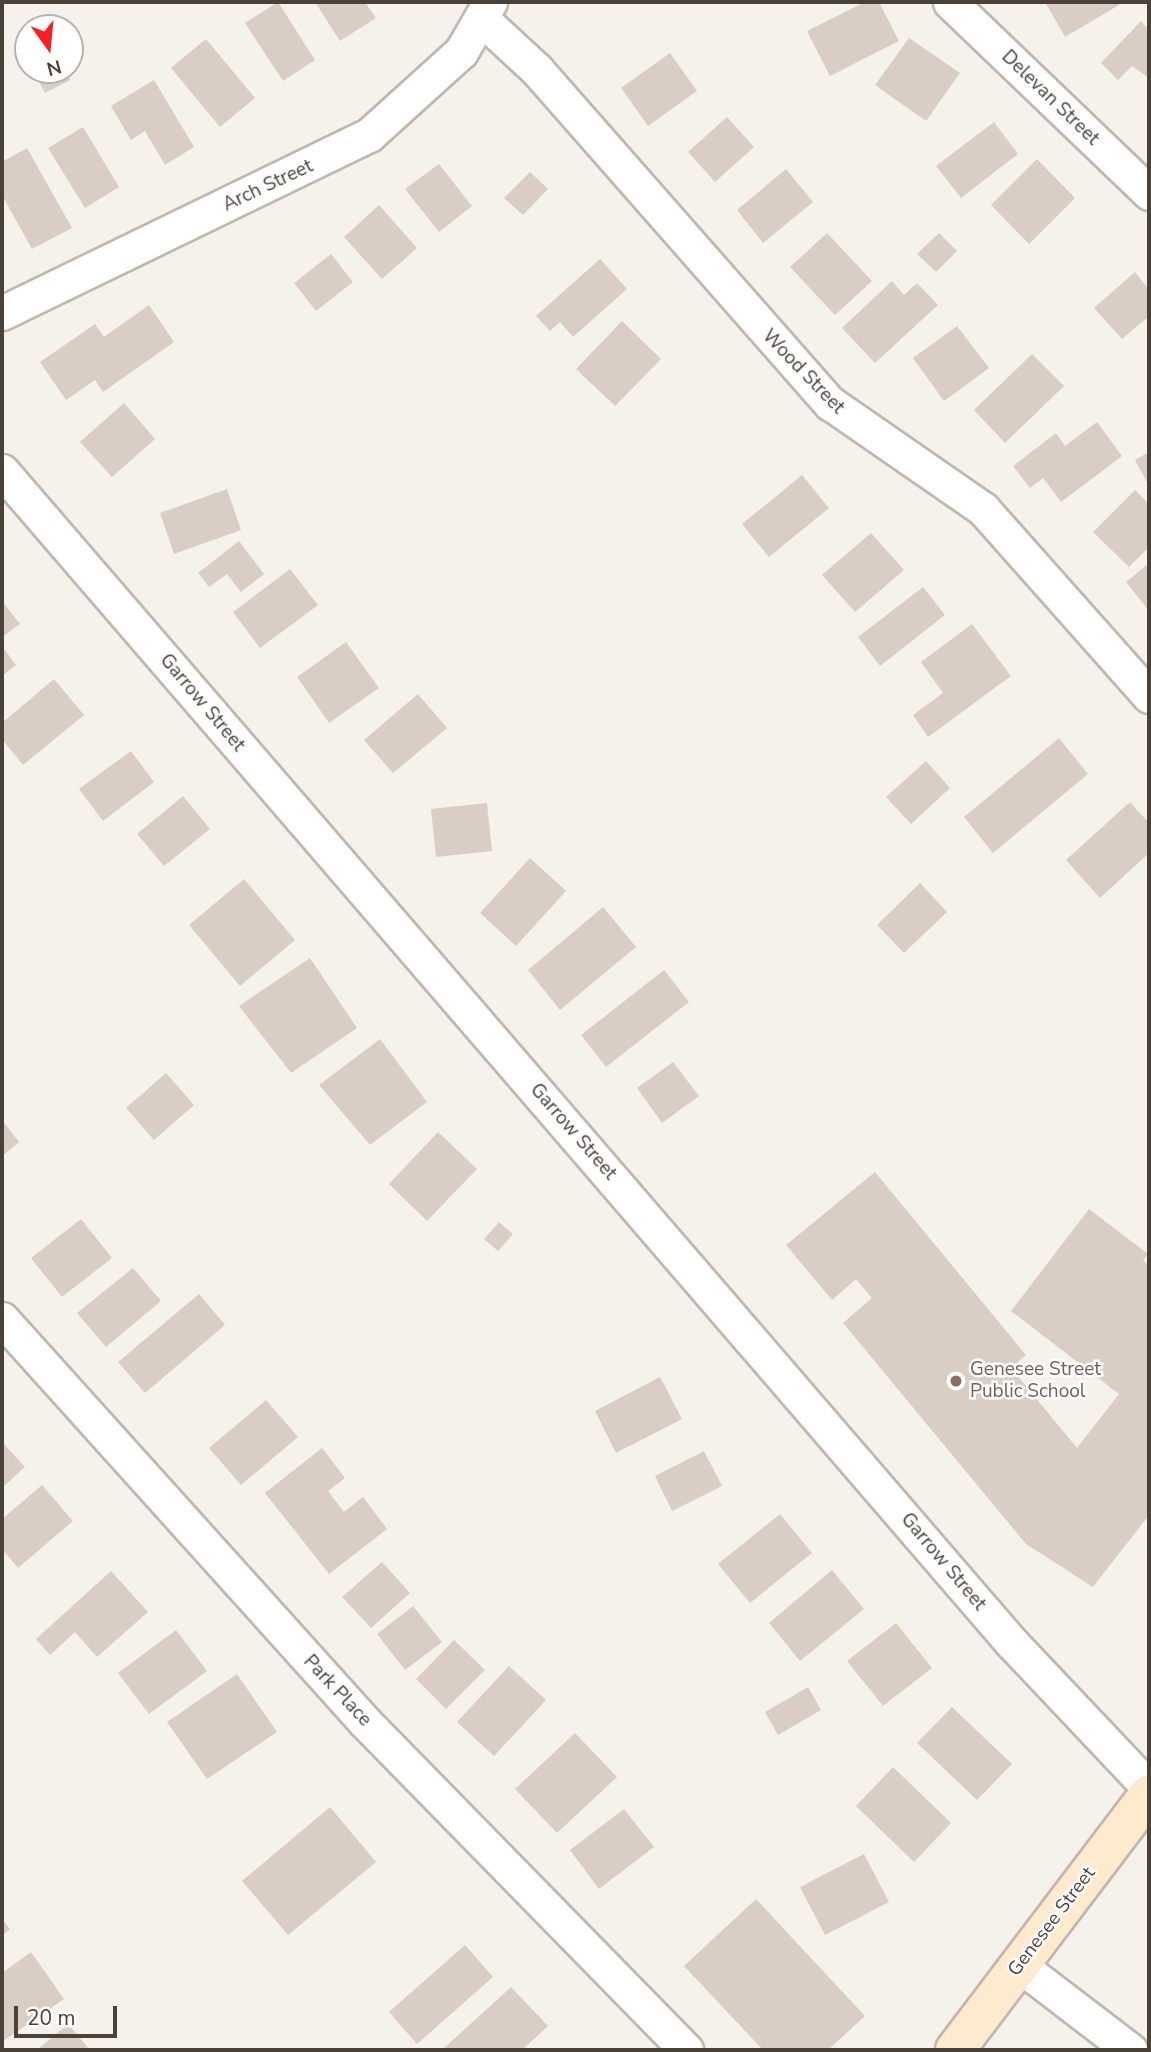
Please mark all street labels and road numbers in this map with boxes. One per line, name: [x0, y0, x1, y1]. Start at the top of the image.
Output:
street label: Delevan Street: [996, 46, 1104, 150]
street label: Arch Street: [219, 155, 317, 217]
street label: Wood Street: [757, 325, 849, 419]
street label: Garrow Street: [155, 650, 249, 756]
street label: Garrow Street: [525, 1079, 621, 1185]
street label: Garrow Street: [896, 1509, 990, 1615]
street label: Park Place: [298, 1651, 376, 1731]
street label: Genesee Street: [1004, 1863, 1100, 1981]

